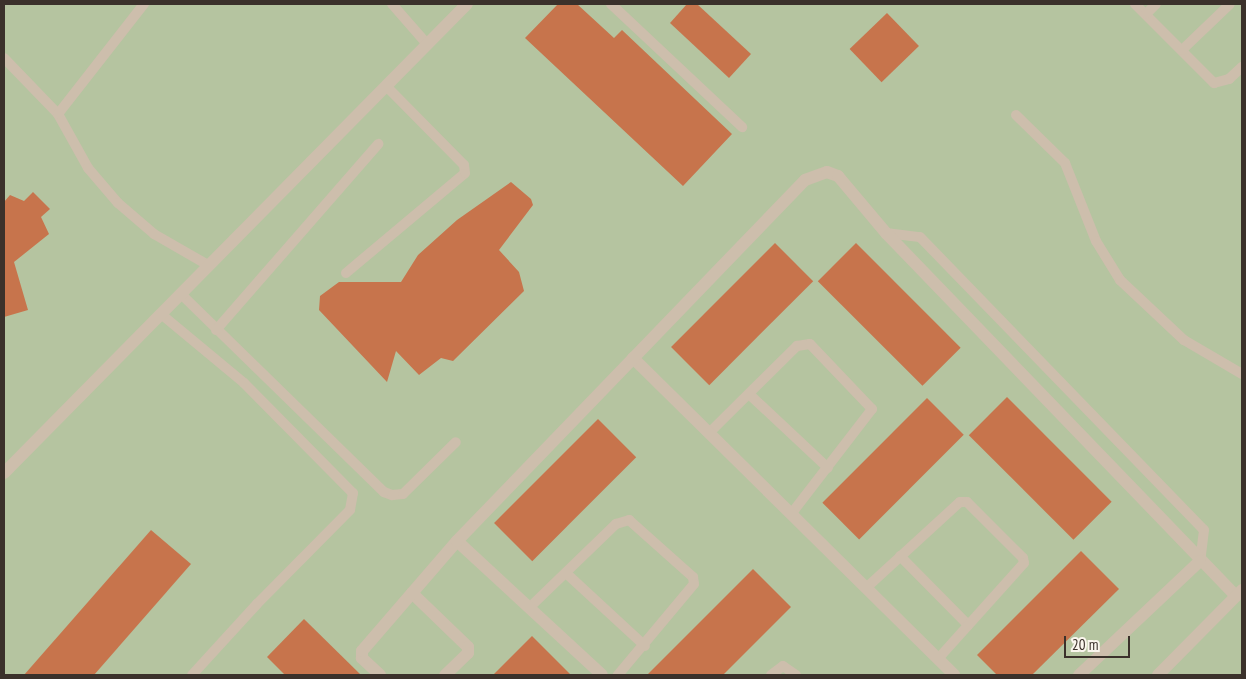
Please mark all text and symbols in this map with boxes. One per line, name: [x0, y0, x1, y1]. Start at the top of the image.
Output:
scale bar: [1066, 626, 1132, 658]
text: 20 m: [1072, 635, 1098, 654]

